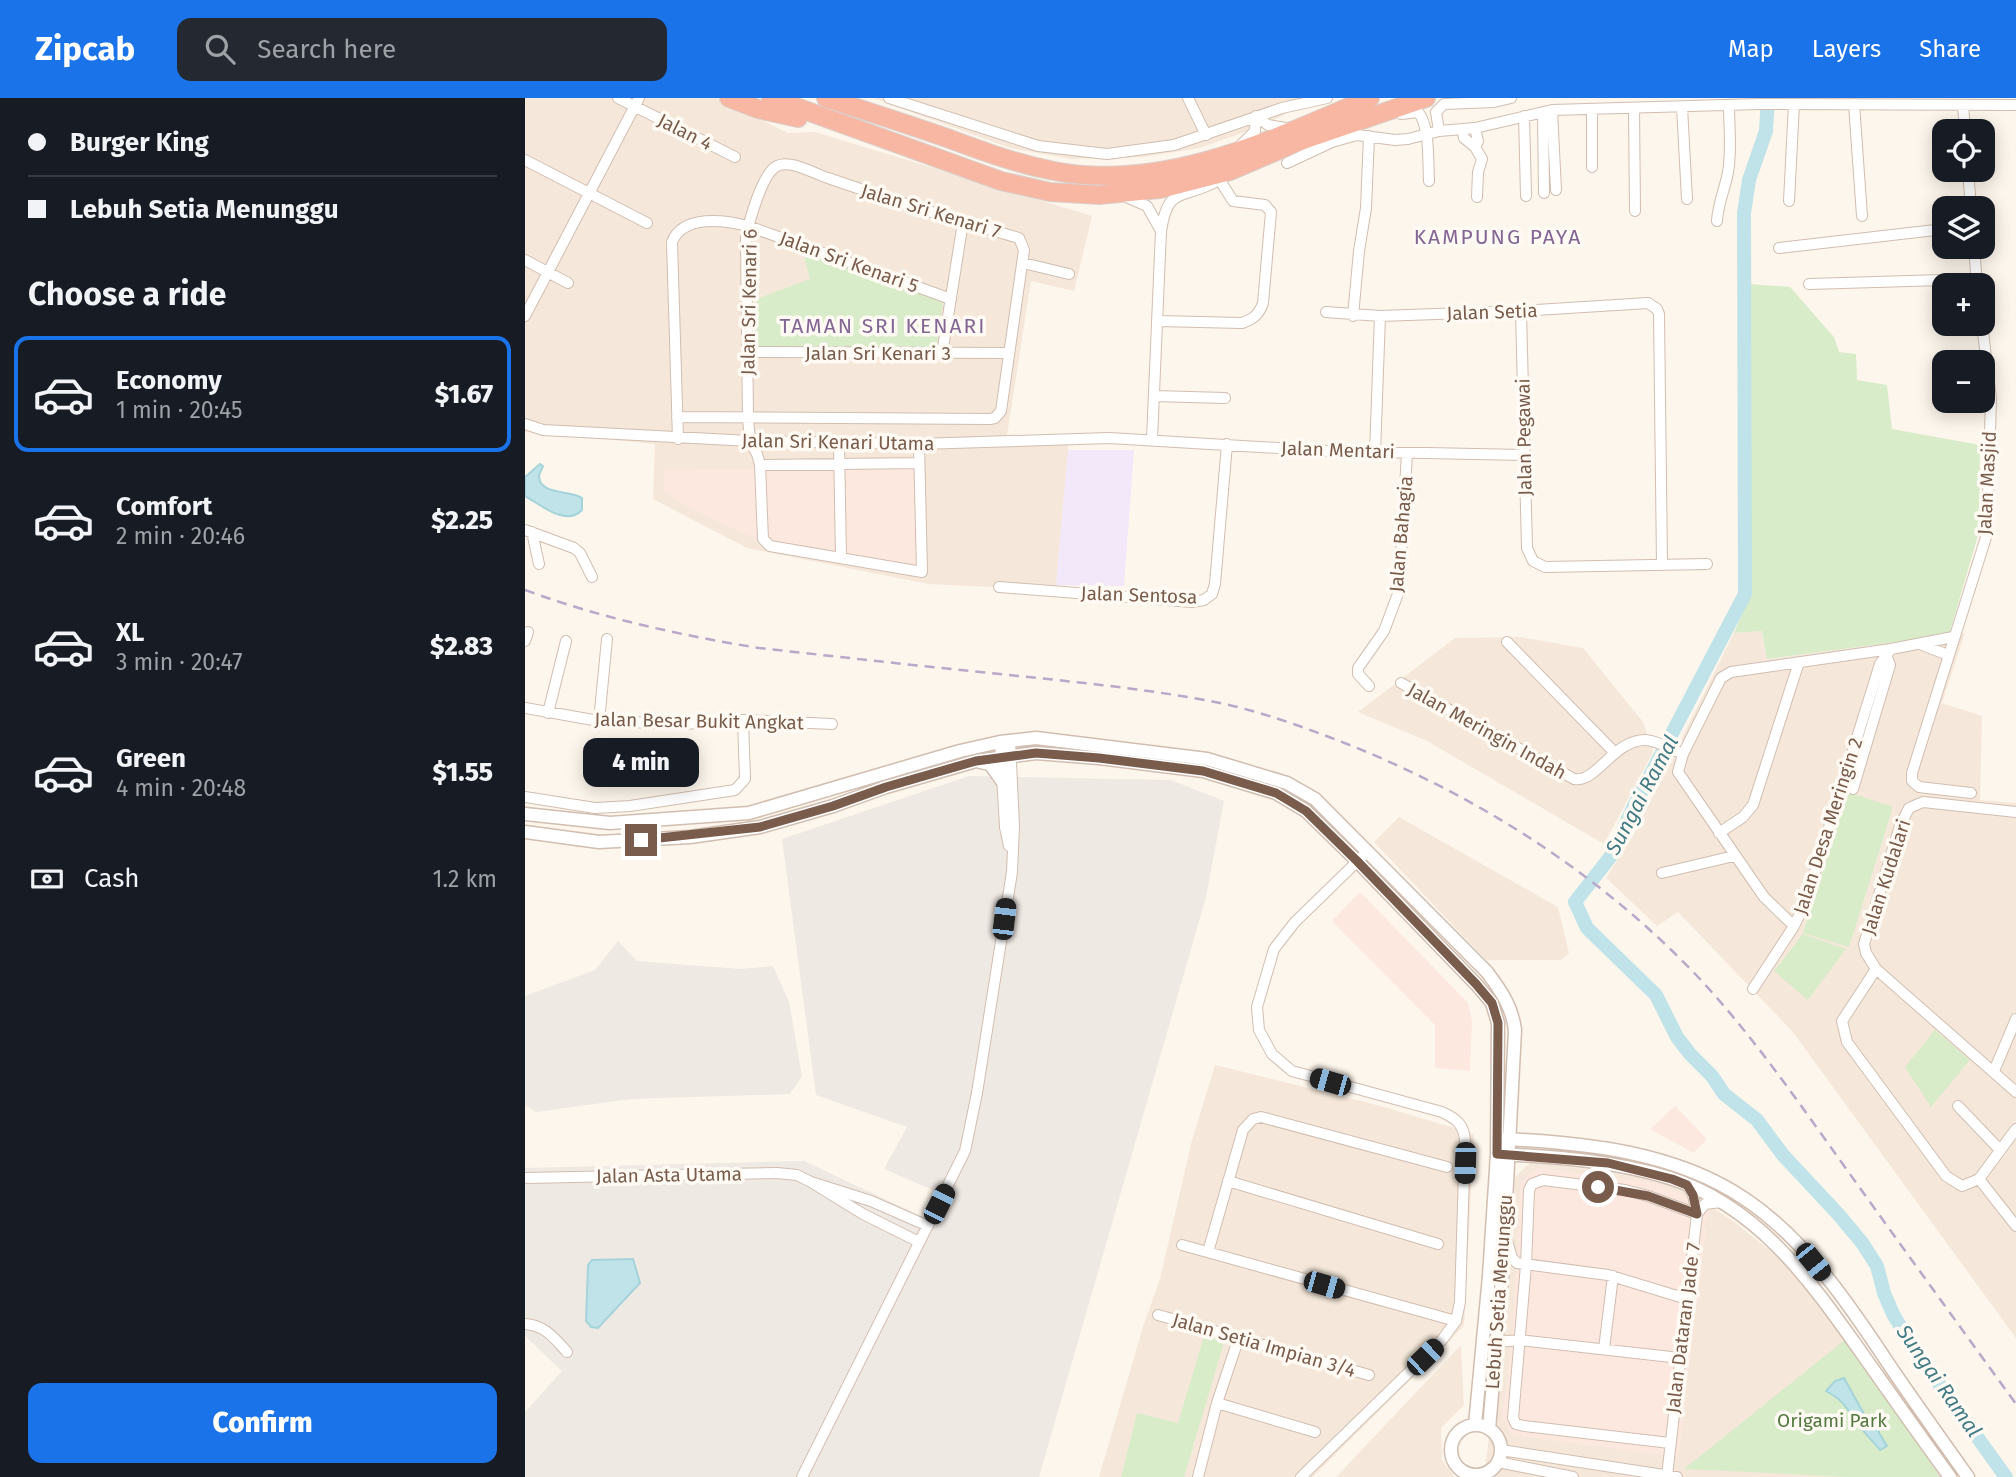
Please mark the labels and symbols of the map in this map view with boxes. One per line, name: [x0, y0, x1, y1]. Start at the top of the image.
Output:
street label: Jalan 4: [654, 109, 716, 155]
street label: Jalan Sri Kenari 7: [858, 179, 1004, 243]
district label: KAMPUNG PAYA: [1414, 224, 1582, 250]
street label: Jalan Sri Kenari 5: [776, 226, 922, 298]
street label: Jalan Sri Kenari 6: [736, 229, 762, 375]
street label: Jalan Setia: [1446, 299, 1538, 325]
district label: TAMAN SRI KENARI: [780, 313, 986, 339]
street label: Jalan Sri Kenari 3: [805, 342, 951, 365]
street label: Jalan Pegawai: [1511, 378, 1537, 496]
street label: Jalan Sri Kenari Utama: [741, 429, 935, 455]
street label: Jalan Masjid: [1973, 431, 2001, 535]
street label: Jalan Mentari: [1281, 437, 1395, 463]
street label: Jalan Bahagia: [1384, 475, 1418, 593]
street label: Jalan Sentosa: [1080, 581, 1198, 609]
street label: Jalan Meringin Indah: [1404, 678, 1570, 784]
street label: Jalan Besar Bukit Angkat: [594, 708, 804, 734]
water label: Sungai Ramal: [1599, 731, 1684, 860]
street label: Jalan Desa Meringin 2: [1789, 735, 1867, 917]
callout: 4 min: [583, 738, 699, 788]
street label: Jalan Kudalari: [1857, 816, 1915, 938]
route end: [625, 824, 657, 856]
car: [992, 897, 1017, 941]
car: [1307, 1066, 1354, 1098]
car: [1454, 1142, 1477, 1184]
street label: Jalan Asta Utama: [596, 1162, 742, 1188]
route start: [1582, 1171, 1614, 1203]
car: [921, 1181, 958, 1227]
street label: Lebuh Setia Menunggu: [1481, 1194, 1517, 1390]
car: [1792, 1239, 1835, 1285]
street label: Jalan Dataran Jade 7: [1661, 1241, 1705, 1415]
car: [1301, 1269, 1348, 1301]
street label: Jalan Setia Impian 3/4: [1170, 1308, 1358, 1382]
water label: Sungai Ramal: [1890, 1319, 1987, 1442]
car: [1403, 1335, 1448, 1379]
park label: Origami Park: [1777, 1409, 1887, 1432]

